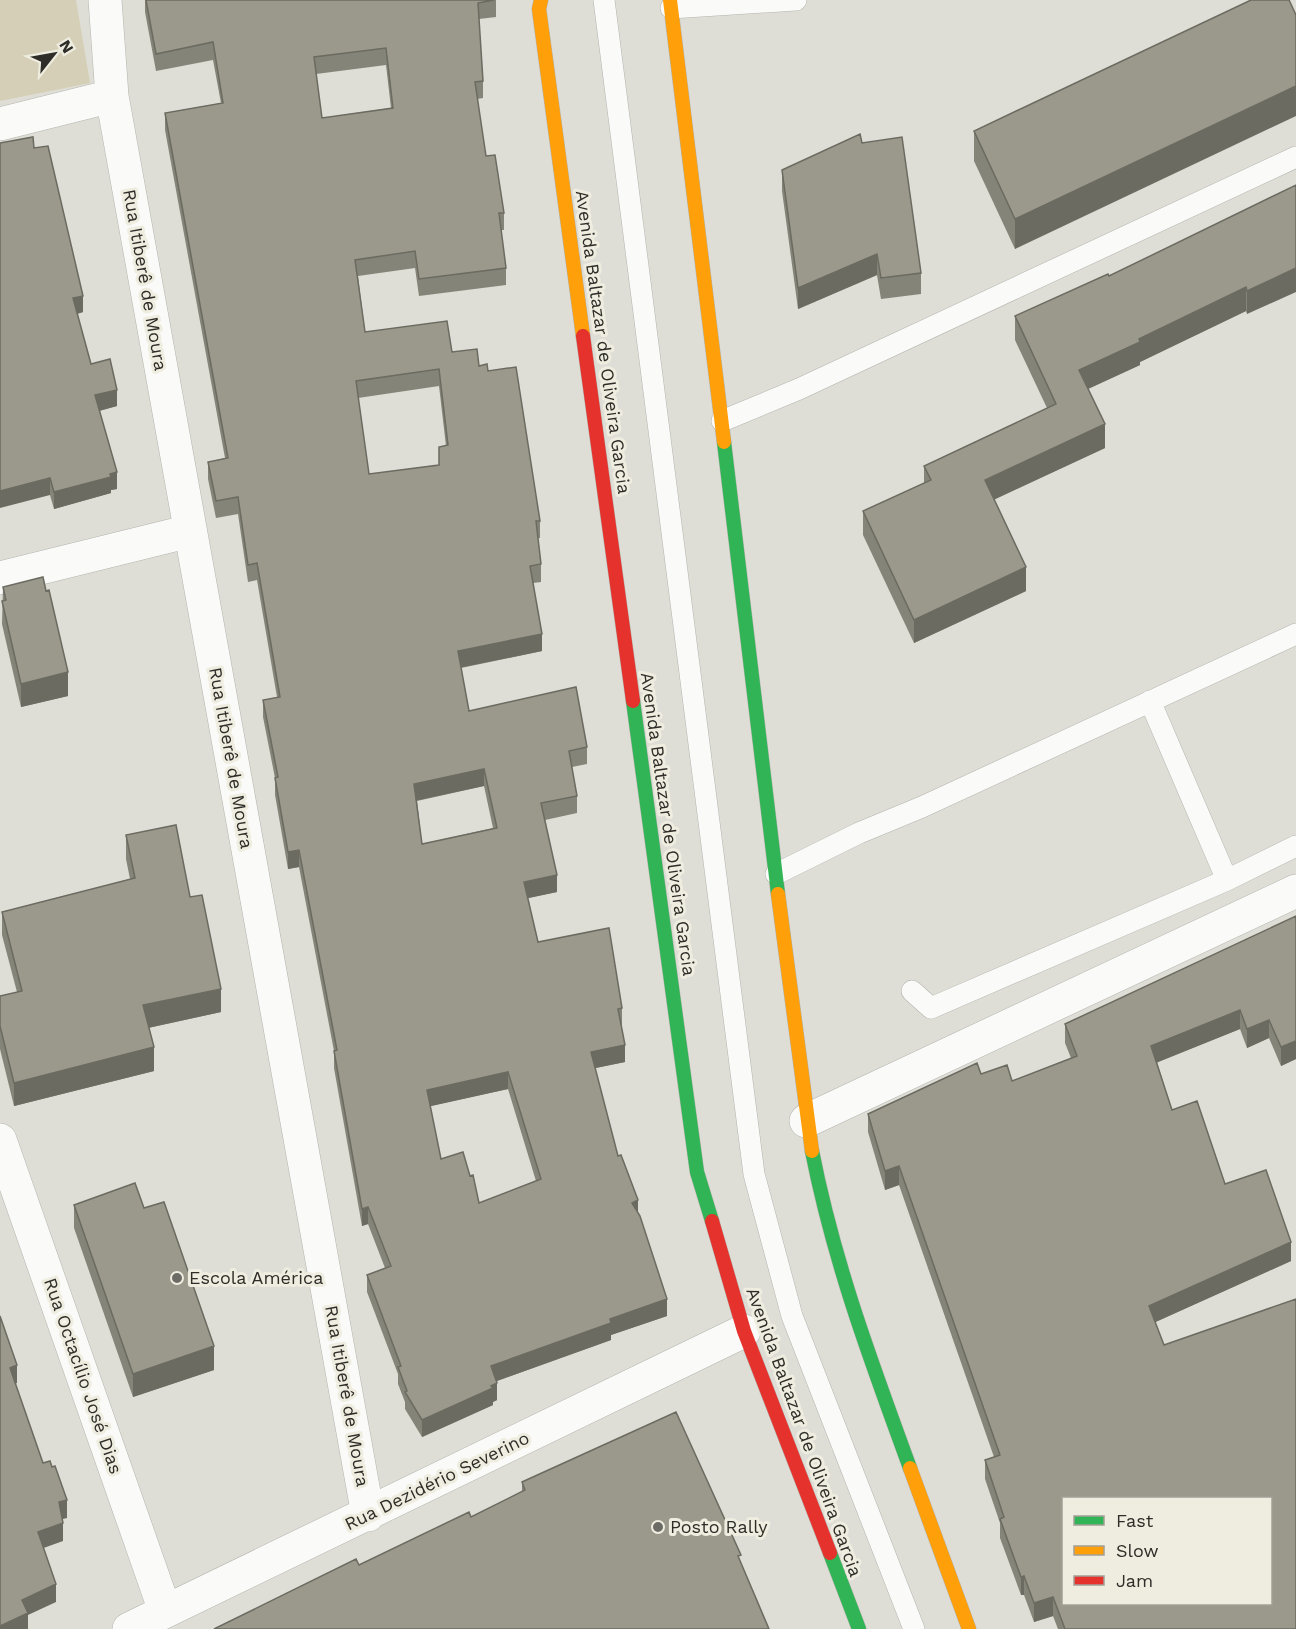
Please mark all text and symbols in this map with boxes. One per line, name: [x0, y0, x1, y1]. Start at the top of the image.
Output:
north arrow: [24, 24, 84, 84]
text: N: [55, 37, 78, 57]
street label: Rua Itiberê de Moura: [119, 188, 172, 372]
street label: Avenida Baltazar de Oliveira Garcia: [572, 189, 635, 495]
street label: Rua Itiberê de Moura: [205, 666, 258, 850]
street label: Avenida Baltazar de Oliveira Garcia: [637, 671, 700, 977]
place label: Escola América: [189, 1267, 323, 1288]
marker: Escola América: [170, 1271, 184, 1285]
street label: Rua Octacílio José Dias: [40, 1275, 127, 1477]
street label: Avenida Baltazar de Oliveira Garcia: [742, 1284, 867, 1579]
street label: Rua Itiberê de Moura: [321, 1304, 374, 1488]
street label: Rua Dezidério Severino: [341, 1427, 533, 1534]
legend: [1062, 1497, 1272, 1605]
text: Fast: [1116, 1510, 1154, 1531]
place label: Posto Rally: [670, 1516, 768, 1537]
marker: Posto Rally: [651, 1520, 665, 1534]
text: Slow: [1116, 1540, 1159, 1561]
text: Jam: [1116, 1570, 1153, 1591]

